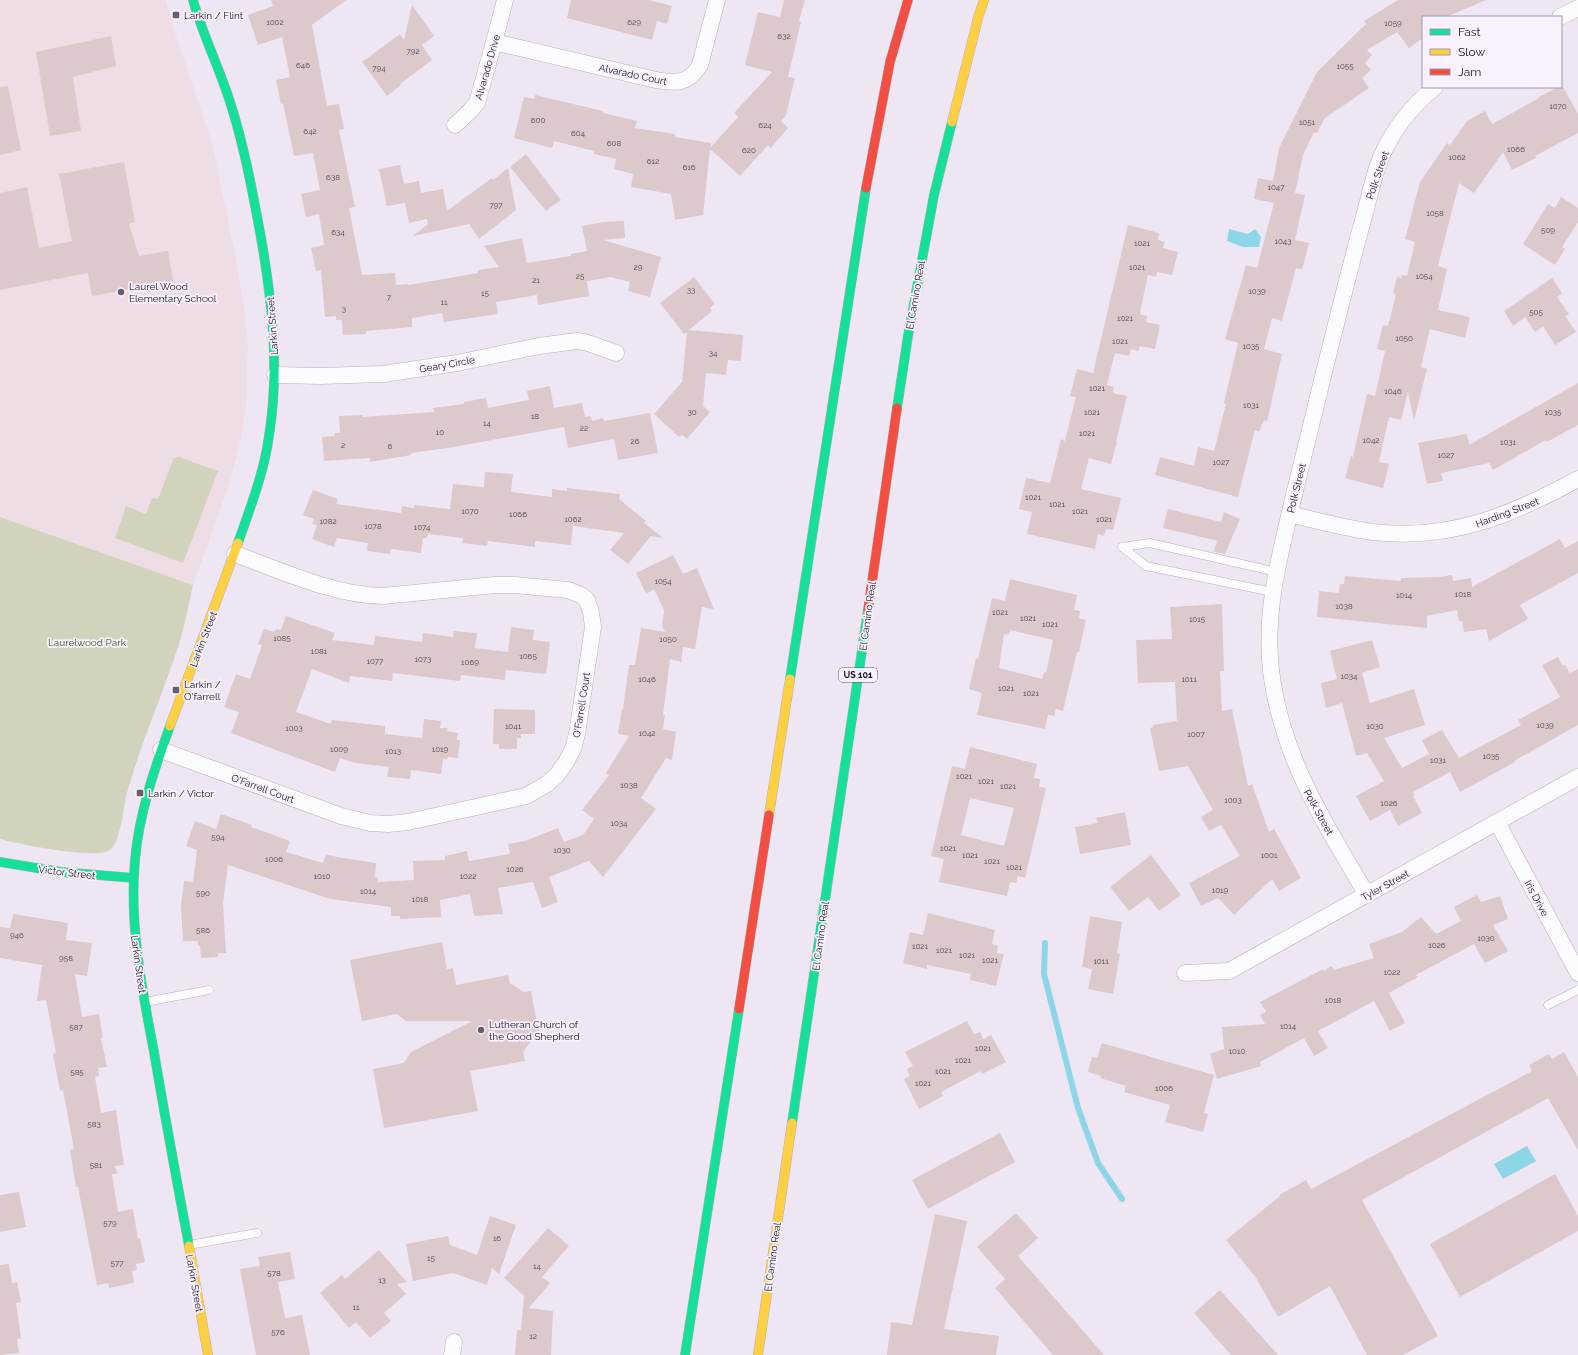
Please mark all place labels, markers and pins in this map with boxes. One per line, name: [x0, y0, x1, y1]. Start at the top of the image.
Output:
marker: Larkin / Flint: [171, 10, 181, 20]
place label: Larkin / Flint: [184, 10, 244, 21]
place label: Laurel Wood Elementary School: [129, 281, 217, 304]
marker: Laurel Wood Elementary School: [116, 287, 126, 297]
place label: Larkin / O'farrell: [184, 679, 221, 702]
marker: Larkin / O'farrell: [171, 685, 181, 695]
marker: Larkin / Victor: [135, 788, 145, 798]
place label: Larkin / Victor: [148, 788, 215, 799]
place label: Lutheran Church of the Good Shepherd: [489, 1019, 580, 1042]
marker: Lutheran Church of the Good Shepherd: [476, 1025, 486, 1035]

